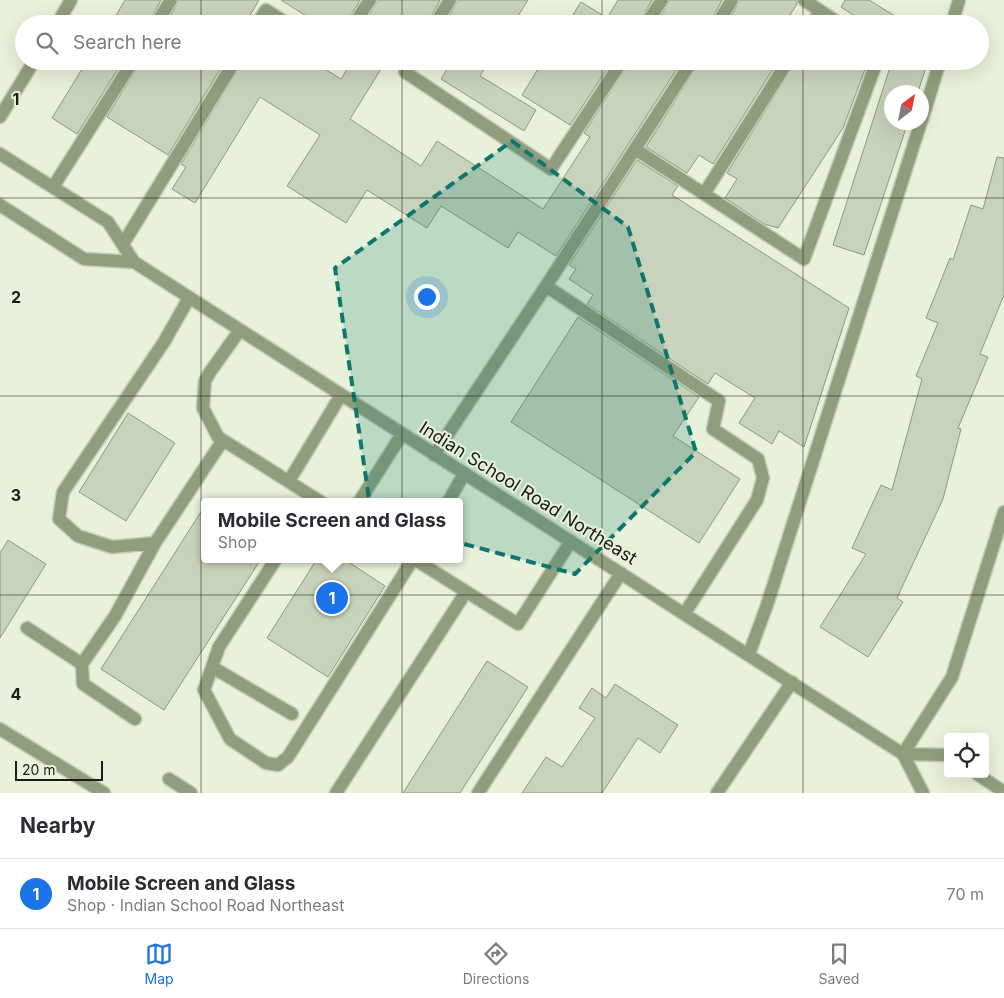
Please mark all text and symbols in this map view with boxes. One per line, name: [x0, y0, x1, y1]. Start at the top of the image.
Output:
search box: [15, 15, 989, 70]
icon: search: [33, 29, 61, 57]
text: Search here: [73, 31, 182, 54]
north arrow: [884, 85, 929, 130]
text: 1: [13, 89, 19, 109]
your location: [414, 284, 440, 310]
text: 2: [11, 287, 21, 307]
street label: Indian School Road Northeast: [416, 417, 641, 569]
text: 3: [11, 485, 21, 505]
popup: [201, 498, 463, 563]
text: Mobile Screen and Glass: [218, 509, 446, 532]
text: Shop: [218, 532, 257, 552]
pin: 1: [316, 579, 348, 617]
text: 4: [11, 684, 22, 704]
map controls: [944, 733, 989, 778]
button: locate: [944, 733, 989, 778]
scale bar: [15, 758, 102, 781]
text: 20 m: [22, 761, 56, 778]
text: Nearby: [20, 813, 95, 838]
text: Mobile Screen and Glass: [67, 872, 295, 895]
text: 1: [33, 884, 39, 904]
text: 70 m: [947, 884, 984, 904]
text: Shop · Indian School Road Northeast: [67, 895, 344, 915]
tab: Map: [145, 940, 174, 987]
tab: Directions: [463, 940, 529, 987]
tab: Saved: [818, 940, 859, 987]

